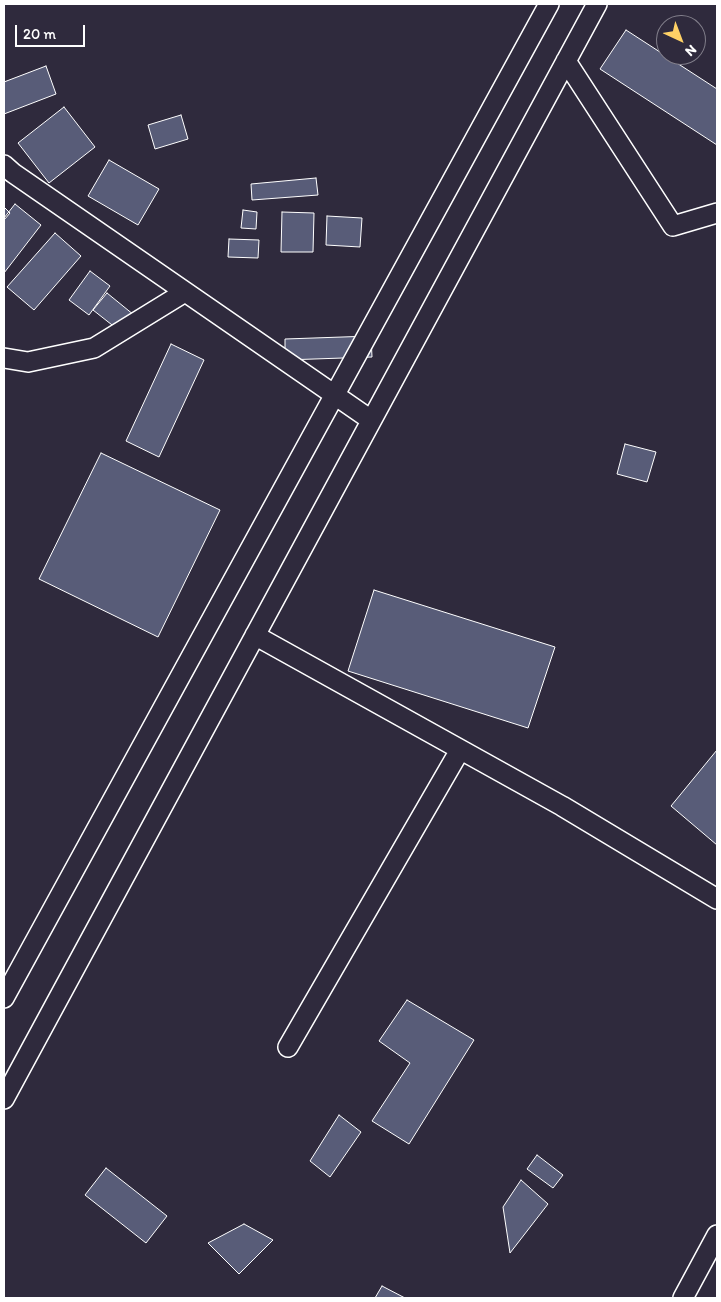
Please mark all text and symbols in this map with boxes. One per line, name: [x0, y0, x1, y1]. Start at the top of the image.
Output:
scale bar: [18, 15, 88, 47]
north arrow: [656, 15, 706, 65]
text: 20 m: [23, 25, 56, 43]
text: N: [682, 41, 700, 60]

